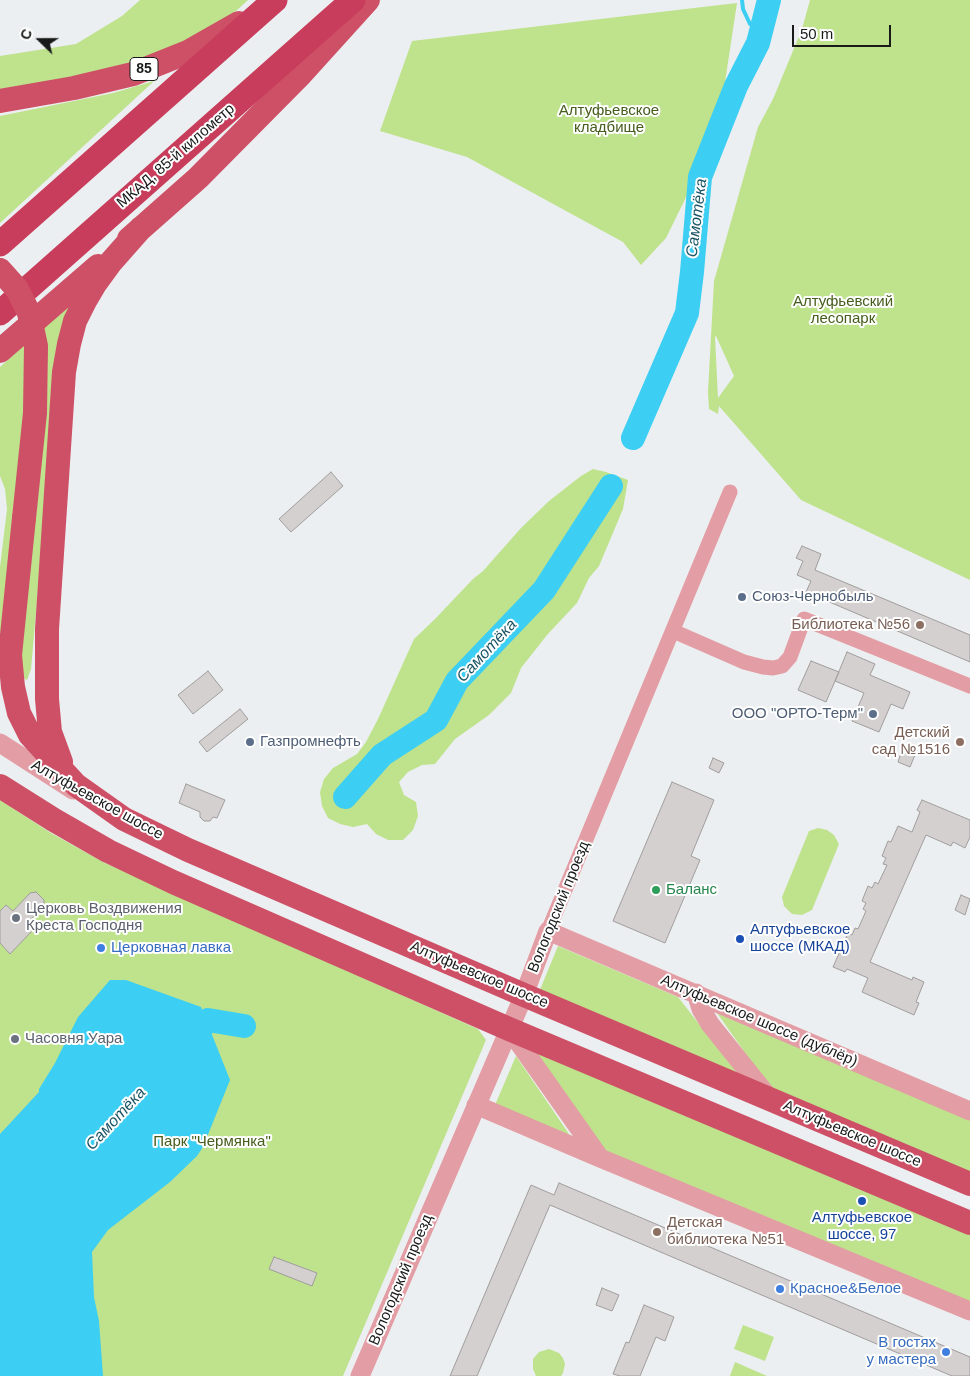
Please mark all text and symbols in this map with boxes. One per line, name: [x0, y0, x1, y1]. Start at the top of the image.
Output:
north arrow: [15, 15, 65, 65]
scale bar: [795, 15, 894, 47]
text: 50 m: [800, 25, 833, 42]
text: С: [17, 27, 35, 42]
road number: 85: [130, 58, 158, 80]
street label: МКАД, 85-й километр: [113, 100, 239, 212]
park label: Алтуфьевское кладбище: [559, 102, 659, 137]
water label: Самотёка: [683, 178, 711, 258]
park label: Алтуфьевский лесопарк: [793, 293, 893, 328]
place label: Союз-Чернобыль: [752, 588, 874, 606]
marker: Союз-Чернобыль: [736, 591, 748, 603]
water label: Самотёка: [453, 615, 521, 687]
place label: Библиотека №56: [791, 616, 910, 634]
marker: Библиотека №56: [914, 619, 926, 631]
place label: ООО "ОРТО-Терм": [732, 705, 863, 723]
marker: ООО "ОРТО-Терм": [867, 708, 879, 720]
place label: Детский сад №1516: [872, 724, 950, 759]
place label: Газпромнефть: [260, 733, 361, 751]
marker: Газпромнефть: [244, 736, 256, 748]
marker: Детский сад №1516: [954, 736, 966, 748]
street label: Алтуфьевское шоссе: [28, 756, 166, 844]
street label: Вологодский проезд: [524, 839, 594, 975]
place label: Баланс: [666, 881, 717, 899]
marker: Баланс: [650, 884, 662, 896]
place label: Церковь Воздвижения Креста Господня: [26, 900, 182, 935]
marker: Церковь Воздвижения Креста Господня: [10, 912, 22, 924]
place label: Алтуфьевское шоссе (МКАД): [750, 921, 850, 956]
marker: Алтуфьевское шоссе (МКАД): [734, 933, 746, 945]
street label: Алтуфьевское шоссе: [407, 938, 551, 1012]
place label: Церковная лавка: [111, 939, 231, 957]
marker: Церковная лавка: [95, 942, 107, 954]
street label: Алтуфьевское шоссе (дублёр): [658, 971, 860, 1071]
place label: Часовня Уара: [25, 1030, 122, 1048]
marker: Часовня Уара: [9, 1033, 21, 1045]
water label: Самотёка: [82, 1083, 150, 1155]
street label: Алтуфьевское шоссе: [780, 1097, 924, 1171]
park label: Парк "Чермянка": [153, 1133, 271, 1151]
marker: Алтуфьевское шоссе, 97: [856, 1195, 868, 1207]
place label: Алтуфьевское шоссе, 97: [812, 1209, 912, 1244]
street label: Вологодский проезд: [365, 1212, 437, 1348]
place label: Детская библиотека №51: [667, 1214, 784, 1249]
marker: Детская библиотека №51: [651, 1226, 663, 1238]
place label: Красное&Белое: [790, 1280, 901, 1298]
marker: Красное&Белое: [774, 1283, 786, 1295]
place label: В гостях у мастера: [866, 1334, 936, 1369]
marker: В гостях у мастера: [940, 1346, 952, 1358]

